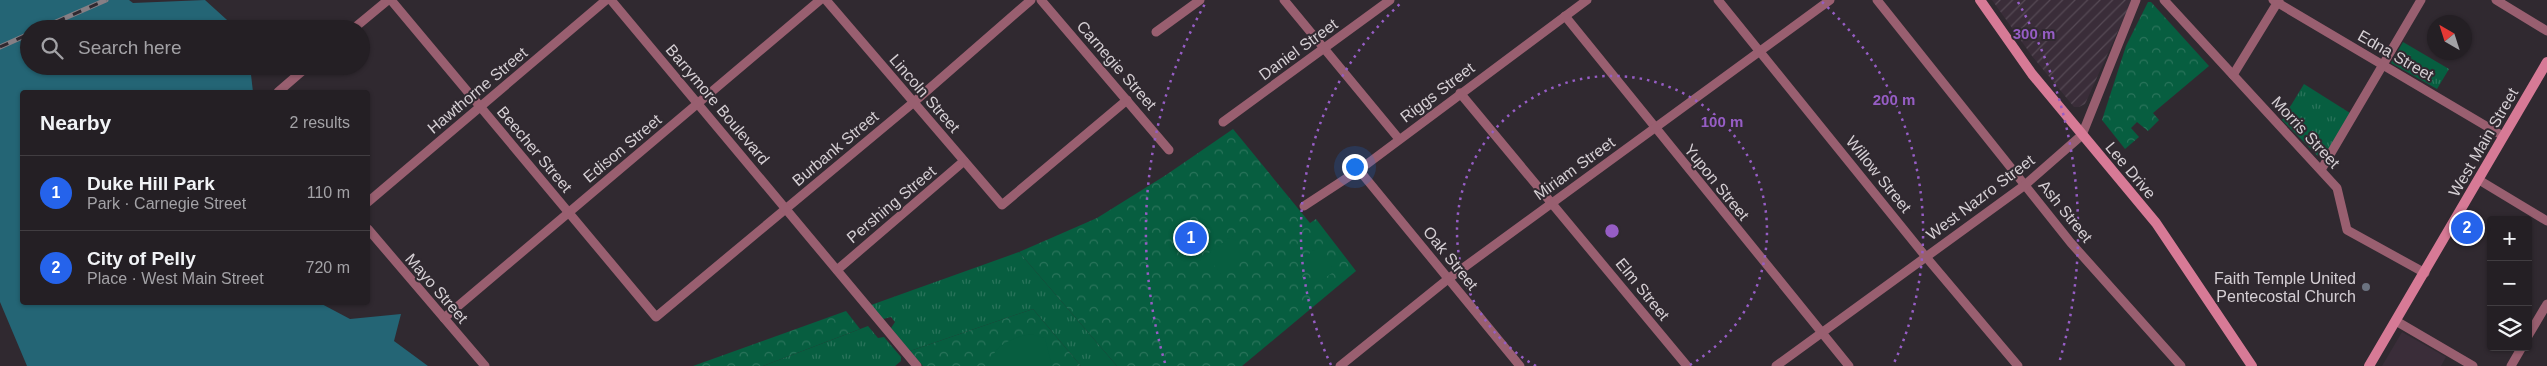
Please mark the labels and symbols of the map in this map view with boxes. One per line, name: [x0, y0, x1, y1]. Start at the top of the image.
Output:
street label: Daniel Street: [1256, 15, 1341, 83]
north arrow: [2427, 15, 2472, 60]
street label: Carnegie Street: [1073, 17, 1160, 114]
text: 300 m: [2013, 25, 2055, 42]
street label: Edna Street: [2355, 27, 2437, 84]
street label: Barrymore Boulevard: [663, 41, 773, 168]
street label: Hawthorne Street: [424, 44, 531, 137]
street label: Lincoln Street: [886, 51, 963, 136]
street label: Riggs Street: [1397, 59, 1478, 126]
street label: West Main Street: [2445, 85, 2522, 200]
text: 200 m: [1873, 91, 1915, 108]
street label: Morris Street: [2268, 93, 2343, 172]
street label: Beecher Street: [494, 103, 576, 196]
street label: Burbank Street: [789, 107, 882, 189]
street label: Edison Street: [580, 111, 665, 186]
text: 100 m: [1701, 113, 1743, 130]
street label: Miriam Street: [1531, 133, 1618, 203]
street label: Willow Street: [1843, 133, 1915, 216]
street label: Lee Drive: [2102, 139, 2159, 202]
street label: Yupon Street: [1681, 141, 1753, 224]
street label: West Nazro Street: [1923, 151, 2038, 243]
your location: [1342, 154, 1368, 180]
street label: Pershing Street: [844, 162, 939, 246]
street label: Ash Street: [2035, 177, 2096, 246]
pin: 2: [2451, 209, 2483, 247]
pin: 1: [1175, 219, 1207, 257]
centre of rings: [1603, 222, 1621, 240]
street label: Oak Street: [1420, 223, 1482, 294]
street label: Mayo Street: [402, 250, 472, 327]
street label: Elm Street: [1613, 255, 1673, 324]
place label: Faith Temple United Pentecostal Church: [2214, 270, 2356, 305]
marker: Faith Temple United Pentecostal Church: [2360, 281, 2372, 293]

